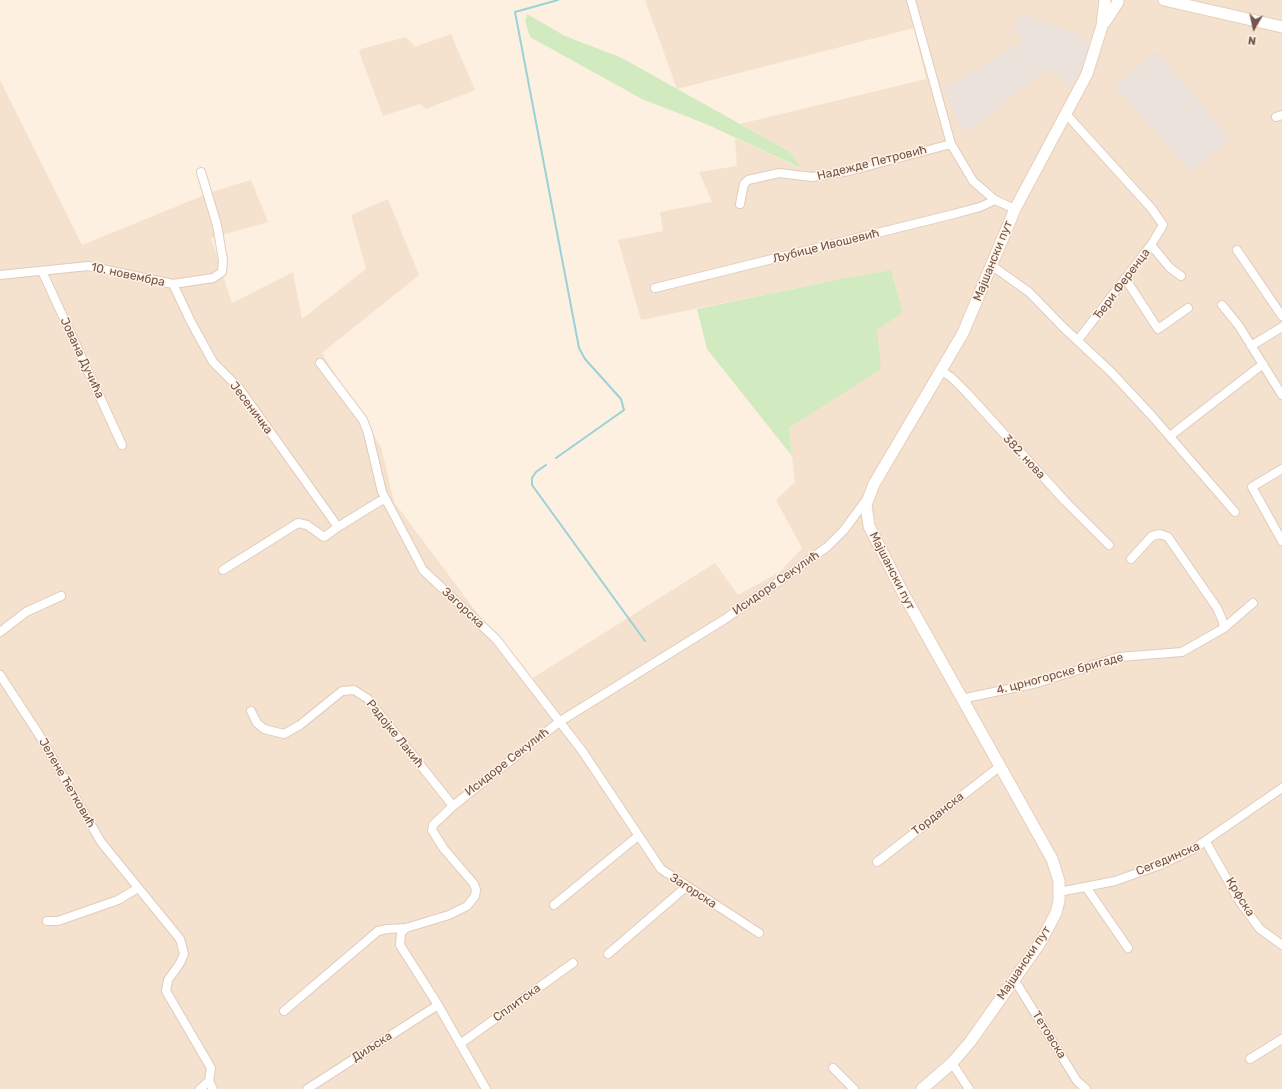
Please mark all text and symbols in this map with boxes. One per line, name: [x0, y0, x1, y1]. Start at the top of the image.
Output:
north arrow: [1234, 8, 1274, 48]
text: N: [1247, 33, 1257, 47]
street label: Надежде Петровић: [816, 142, 928, 184]
street label: Мајшански пут: [970, 219, 1016, 303]
street label: Љубице Ивошевић: [771, 226, 881, 266]
street label: Ђери Ференца: [1091, 246, 1153, 322]
street label: 10. новембра: [90, 260, 166, 290]
street label: Јована Дучића: [57, 315, 107, 401]
street label: Јесеничка: [227, 379, 275, 437]
street label: 382. нова: [1000, 432, 1048, 482]
street label: Мајшански пут: [866, 530, 918, 612]
street label: Исидоре Секулић: [730, 548, 822, 618]
street label: Загорска: [439, 585, 487, 631]
street label: 4. црногорске бригаде: [995, 650, 1125, 698]
street label: Радојке Лакић: [363, 697, 427, 771]
street label: Исидоре Секулић: [462, 725, 552, 799]
street label: Јелене Ћетковић: [36, 736, 98, 830]
street label: Торданска: [909, 789, 967, 839]
street label: Сегединска: [1134, 839, 1202, 879]
street label: Загорска: [667, 871, 719, 911]
street label: Крфска: [1222, 875, 1258, 919]
street label: Мајшански пут: [994, 923, 1054, 1003]
street label: Сплитска: [490, 981, 544, 1025]
street label: Тетовска: [1029, 1009, 1069, 1061]
street label: Диљска: [349, 1029, 395, 1065]

